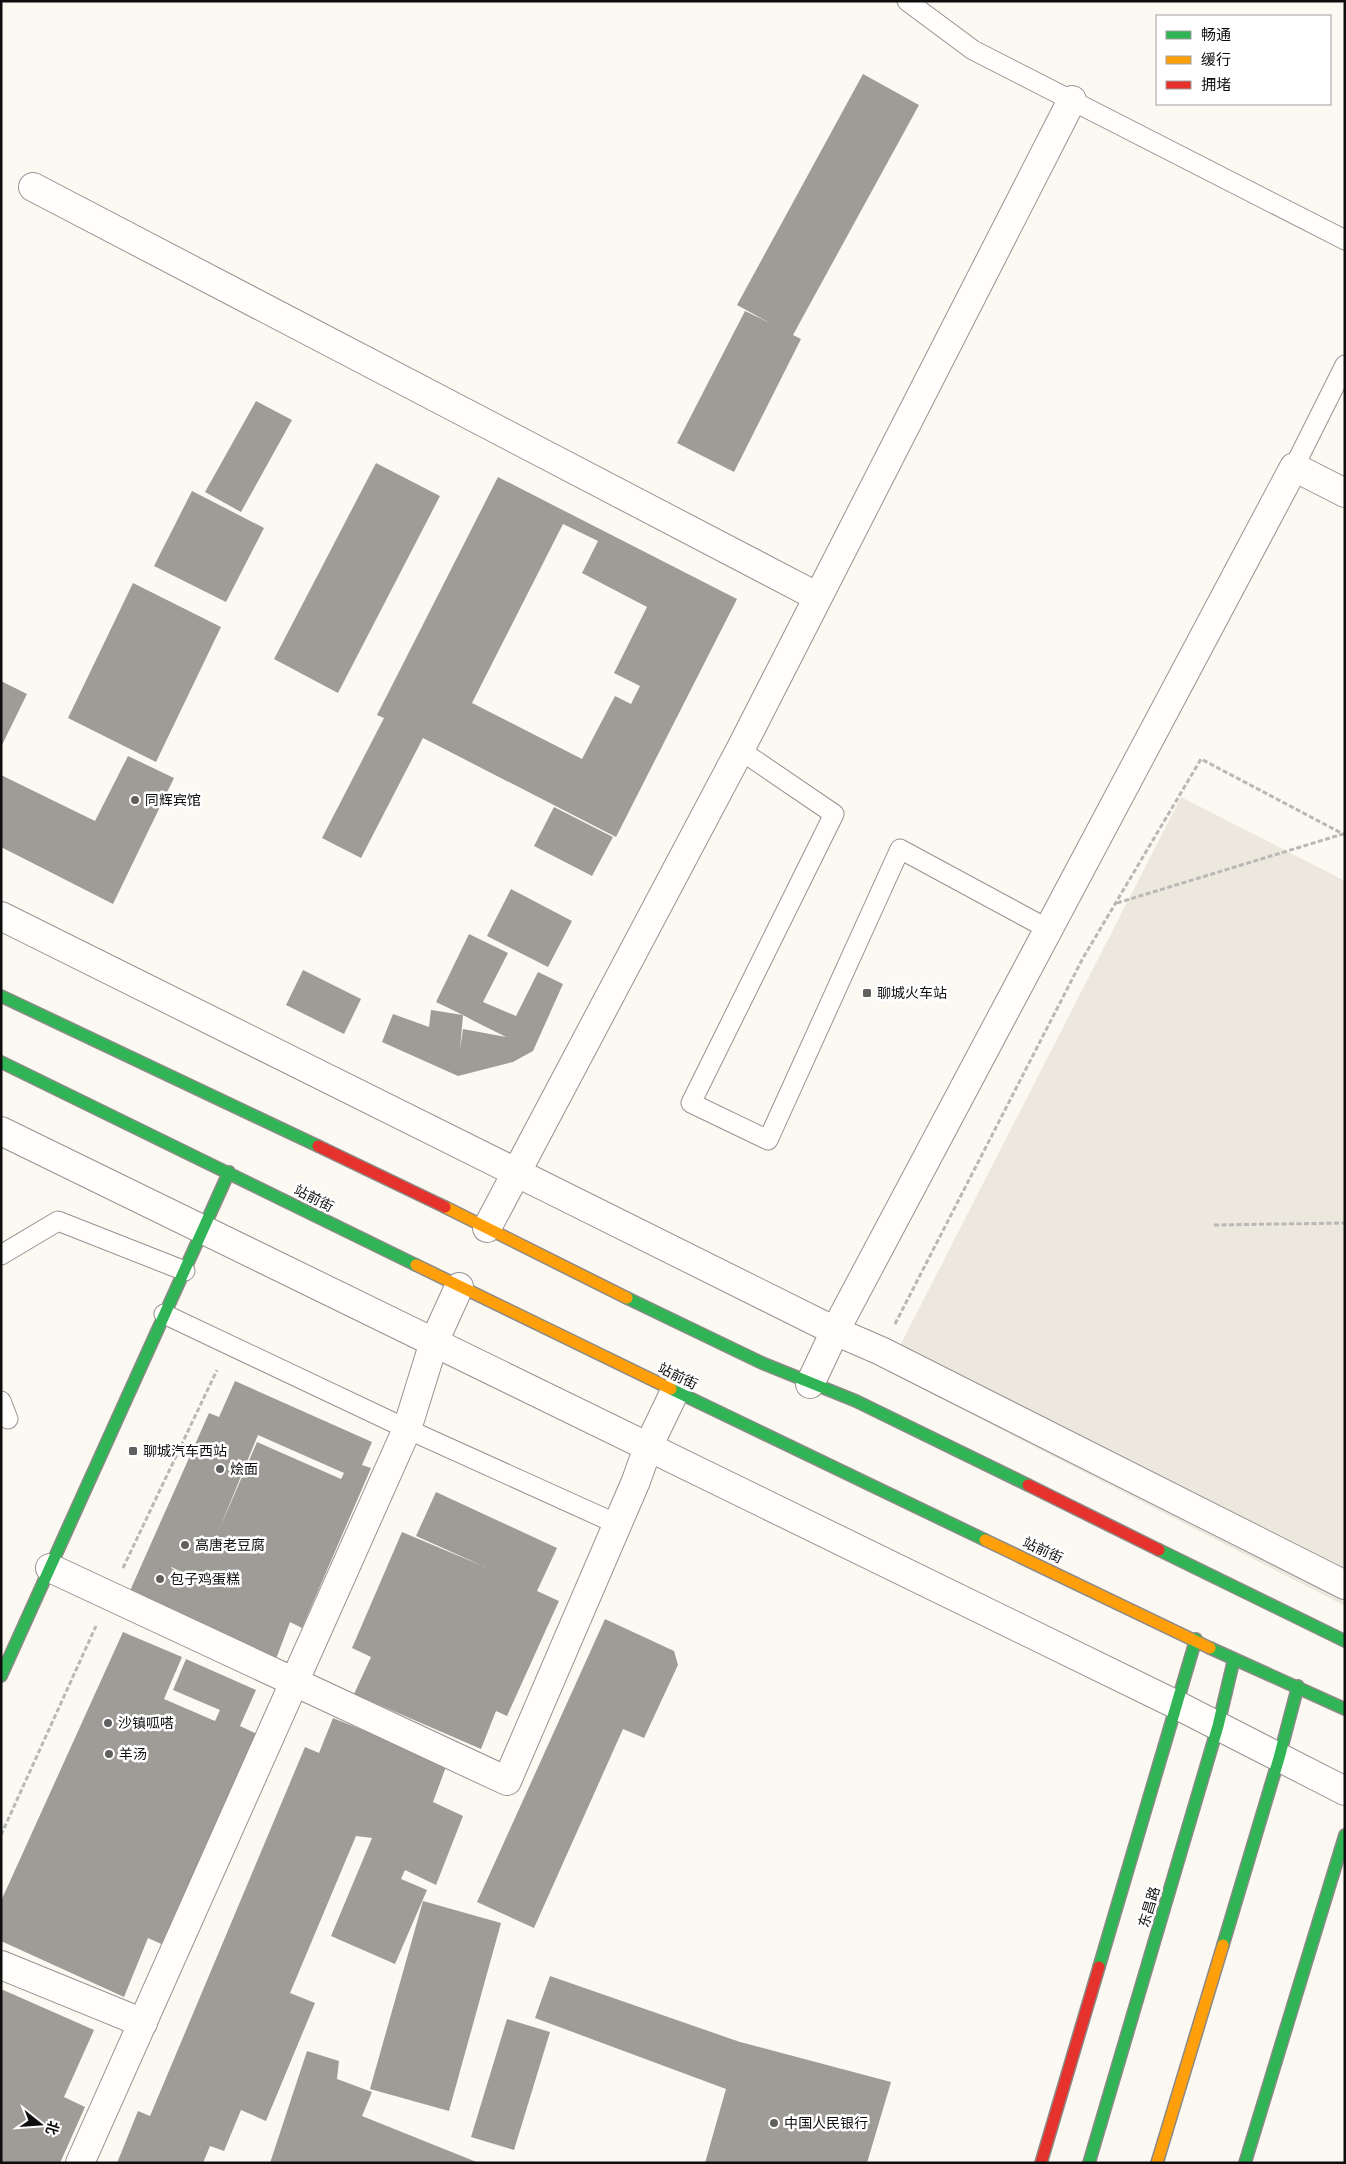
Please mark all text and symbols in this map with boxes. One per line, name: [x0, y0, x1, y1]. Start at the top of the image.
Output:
legend: [1156, 15, 1331, 105]
text: 畅通: [1201, 25, 1231, 44]
text: 缓行: [1201, 50, 1231, 69]
text: 拥堵: [1201, 75, 1231, 94]
place label: 同辉宾馆: [145, 791, 201, 809]
marker: 同辉宾馆: [129, 794, 141, 806]
place label: 聊城火车站: [877, 984, 947, 1002]
marker: 聊城火车站: [861, 987, 873, 999]
street label: 站前街: [291, 1180, 337, 1216]
street label: 站前街: [655, 1359, 701, 1393]
place label: 聊城汽车西站: [143, 1442, 227, 1460]
marker: 聊城汽车西站: [127, 1445, 139, 1457]
place label: 烩面: [230, 1460, 258, 1478]
marker: 烩面: [214, 1463, 226, 1475]
street label: 站前街: [1020, 1533, 1066, 1567]
place label: 高唐老豆腐: [195, 1536, 265, 1554]
marker: 高唐老豆腐: [179, 1539, 191, 1551]
place label: 包子鸡蛋糕: [170, 1570, 240, 1588]
marker: 包子鸡蛋糕: [154, 1573, 166, 1585]
place label: 沙镇呱嗒: [118, 1714, 174, 1732]
marker: 沙镇呱嗒: [102, 1717, 114, 1729]
place label: 羊汤: [119, 1745, 147, 1763]
marker: 羊汤: [103, 1748, 115, 1760]
street label: 东昌路: [1134, 1884, 1164, 1930]
north arrow: [15, 2099, 65, 2149]
place label: 中国人民银行: [784, 2114, 868, 2132]
marker: 中国人民银行: [768, 2117, 780, 2129]
text: 北: [42, 2118, 63, 2137]

